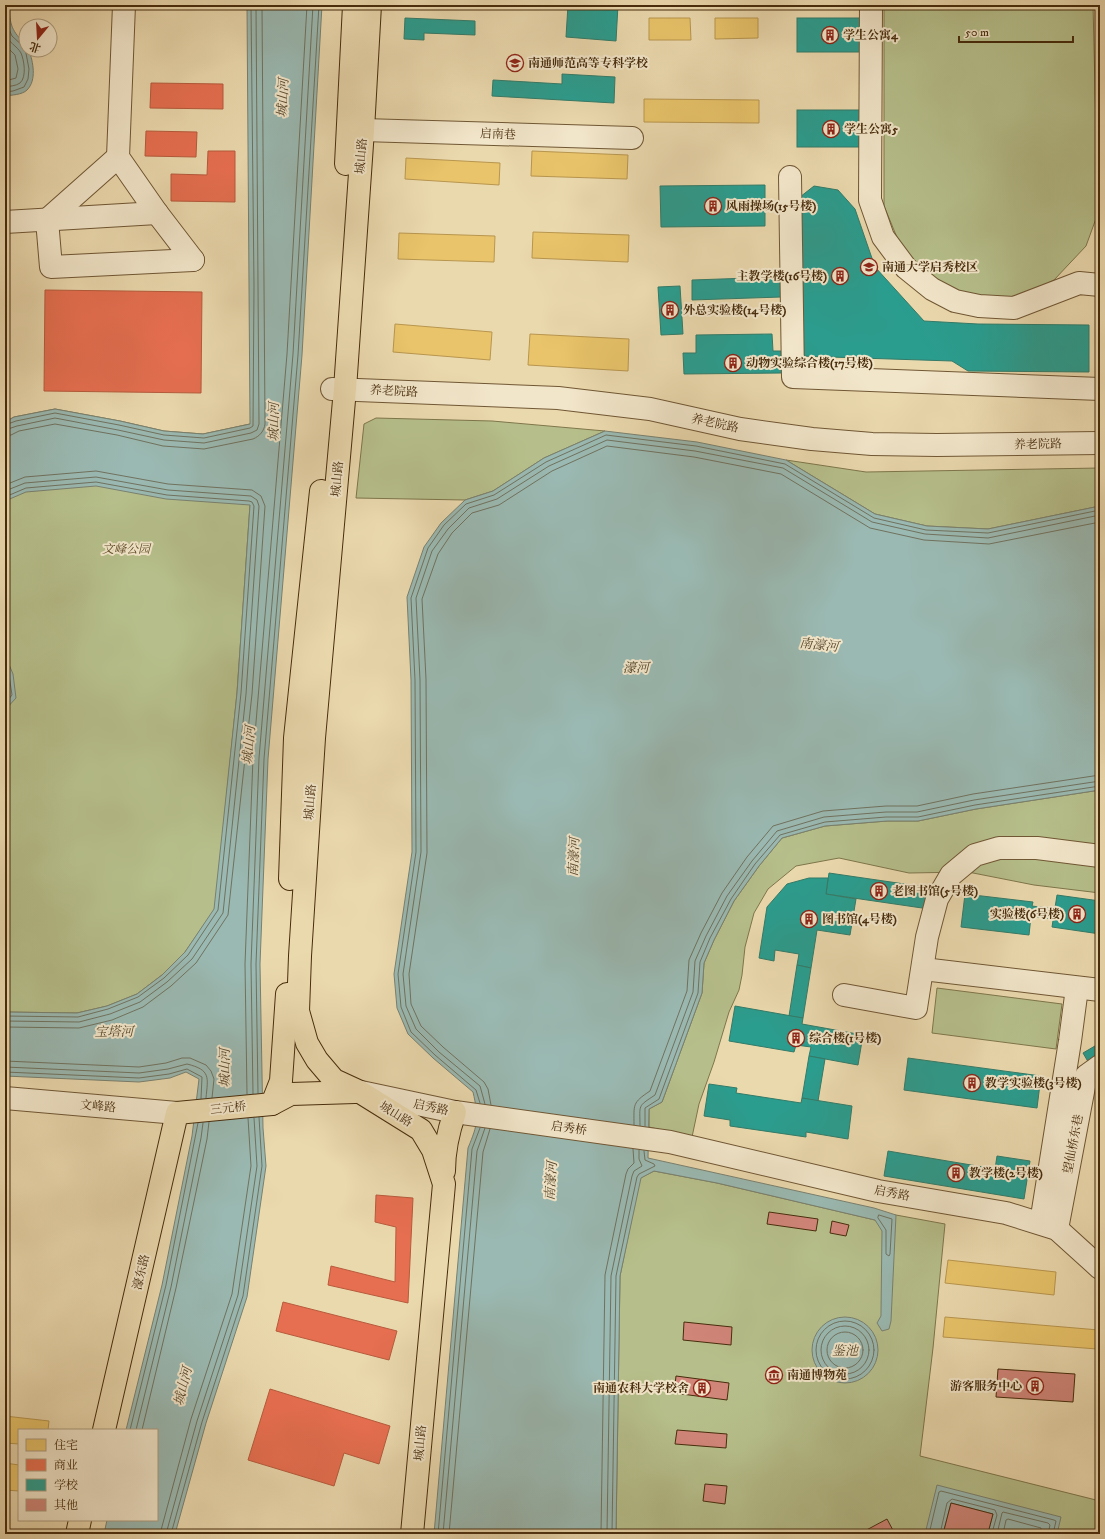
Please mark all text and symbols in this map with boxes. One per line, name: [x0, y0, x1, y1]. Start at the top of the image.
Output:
north arrow: [18, 18, 58, 58]
scale bar: [959, 18, 1073, 44]
building icon: 学生公寓4: [820, 25, 840, 45]
text: 50 m: [965, 25, 989, 40]
place label: 学生公寓4: [843, 28, 899, 43]
text: 北: [28, 38, 43, 55]
school or university icon: 南通师范高等专科学校: [505, 53, 525, 73]
place label: 南通师范高等专科学校: [528, 56, 648, 71]
water label: 城山河: [274, 76, 292, 118]
building icon: 学生公寓5: [821, 119, 841, 139]
place label: 学生公寓5: [844, 122, 898, 137]
street label: 启南巷: [480, 126, 516, 143]
street label: 城山路: [353, 138, 370, 175]
building icon: 风雨操场(15号楼): [703, 196, 723, 216]
place label: 风雨操场(15号楼): [726, 199, 816, 214]
school or university icon: 南通大学启秀校区: [859, 257, 879, 277]
place label: 南通大学启秀校区: [882, 260, 978, 275]
building icon: 主教学楼(16号楼): [830, 266, 850, 286]
place label: 主教学楼(16号楼): [736, 269, 827, 284]
building icon: 外总实验楼(14号楼): [660, 300, 680, 320]
place label: 外总实验楼(14号楼): [683, 303, 786, 318]
building icon: 动物实验综合楼(17号楼): [723, 353, 743, 373]
place label: 动物实验综合楼(17号楼): [746, 356, 873, 371]
street label: 养老院路: [370, 383, 418, 400]
water label: 城山河: [266, 400, 282, 442]
street label: 养老院路: [690, 411, 740, 436]
street label: 养老院路: [1014, 437, 1062, 452]
street label: 城山路: [328, 460, 347, 498]
park label: 文峰公园: [102, 542, 152, 557]
water label: 南濠河: [799, 635, 841, 655]
water label: 濠河: [623, 660, 651, 676]
water label: 城山河: [239, 723, 259, 765]
street label: 城山路: [302, 784, 319, 821]
water label: 南濠河: [565, 835, 583, 877]
building icon: 老图书馆(5号楼): [869, 881, 889, 901]
place label: 老图书馆(5号楼): [892, 884, 978, 899]
building icon: 实验楼(6号楼): [1067, 904, 1087, 924]
place label: 实验楼(6号楼): [990, 907, 1064, 922]
building icon: 图书馆(4号楼): [799, 909, 819, 929]
place label: 图书馆(4号楼): [822, 912, 897, 927]
water label: 宝塔河: [94, 1024, 136, 1040]
building icon: 综合楼(1号楼): [786, 1028, 806, 1048]
place label: 综合楼(1号楼): [809, 1031, 881, 1046]
water label: 城山河: [217, 1047, 233, 1088]
building icon: 教学实验楼(3号楼): [962, 1073, 982, 1093]
place label: 教学实验楼(3号楼): [985, 1076, 1081, 1091]
street label: 启秀路: [412, 1096, 450, 1119]
street label: 文峰路: [79, 1097, 117, 1116]
street label: 三元桥: [209, 1099, 247, 1118]
street label: 城山路: [376, 1099, 415, 1130]
street label: 望仙桥东巷: [1060, 1113, 1087, 1175]
street label: 启秀桥: [550, 1119, 588, 1138]
water label: 南濠河: [542, 1159, 560, 1201]
building icon: 教学楼(2号楼): [946, 1163, 966, 1183]
place label: 教学楼(2号楼): [969, 1166, 1043, 1181]
street label: 启秀路: [873, 1183, 911, 1204]
street label: 濠东路: [130, 1253, 153, 1291]
water label: 鉴池: [832, 1343, 860, 1359]
water label: 城山河: [170, 1363, 196, 1407]
museum icon: 南通博物苑: [764, 1365, 784, 1385]
place label: 南通博物苑: [787, 1368, 847, 1383]
building icon: 游客服务中心: [1025, 1376, 1045, 1396]
building icon: 南通农科大学校舍: [692, 1378, 712, 1398]
place label: 游客服务中心: [950, 1379, 1022, 1394]
place label: 南通农科大学校舍: [593, 1381, 689, 1396]
street label: 城山路: [411, 1424, 430, 1462]
legend: [18, 1429, 158, 1521]
text: 住宅: [54, 1438, 78, 1453]
text: 商业: [54, 1458, 78, 1473]
text: 学校: [54, 1478, 78, 1493]
text: 其他: [54, 1498, 78, 1513]

